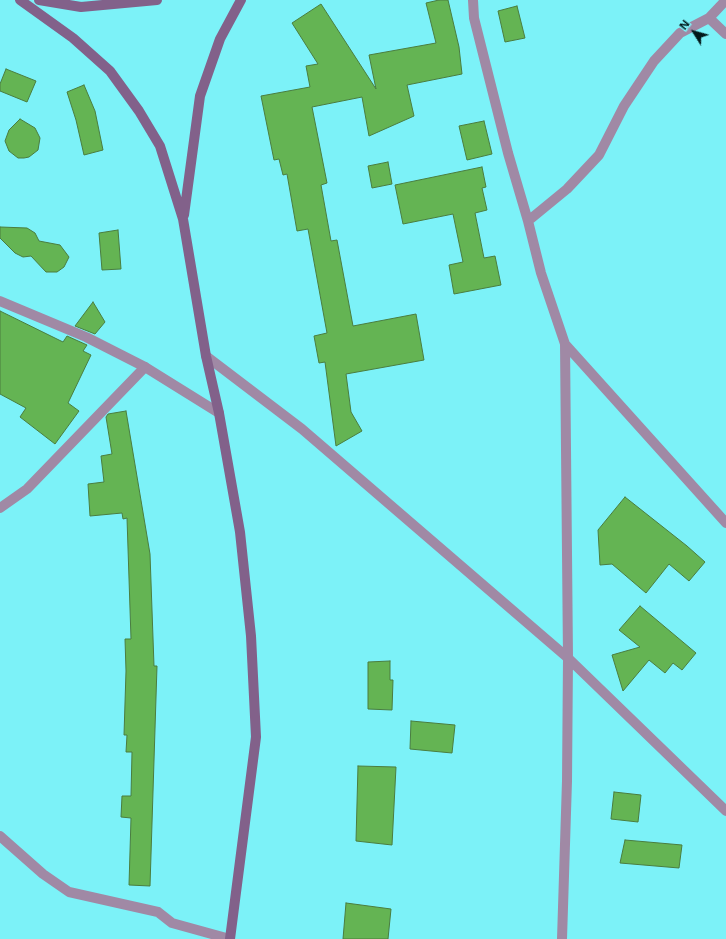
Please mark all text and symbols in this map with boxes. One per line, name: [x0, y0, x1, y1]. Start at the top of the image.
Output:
north arrow: [674, 12, 714, 52]
text: N: [675, 16, 693, 33]

